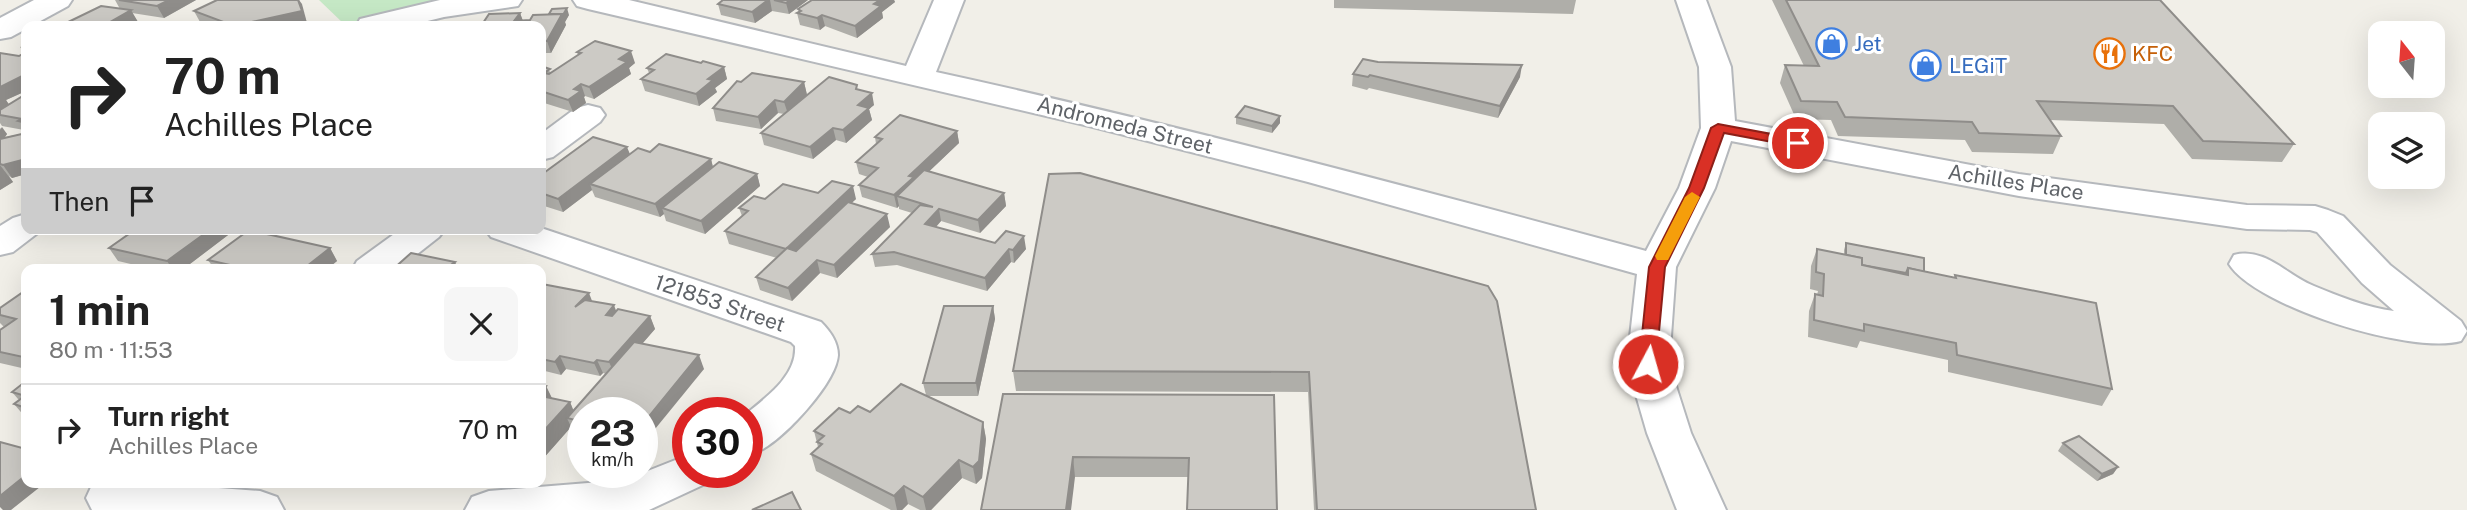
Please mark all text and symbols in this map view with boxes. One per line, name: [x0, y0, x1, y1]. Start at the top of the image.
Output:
north arrow: [2368, 21, 2445, 98]
map controls: [2368, 21, 2445, 189]
shop icon: Jet: [1814, 26, 1848, 60]
place label: Jet: [1854, 31, 1882, 56]
restaurant icon: KFC: [2092, 36, 2126, 70]
place label: KFC: [2132, 41, 2173, 66]
text: 70 m: [164, 47, 281, 105]
shop icon: LEGiT: [1909, 48, 1943, 82]
icon: right: [49, 49, 140, 140]
place label: LEGiT: [1949, 53, 2007, 78]
street label: Andromeda Street: [1035, 91, 1215, 159]
text: Achilles Place: [164, 106, 373, 143]
button: layers: [2368, 112, 2445, 189]
pin: [1768, 113, 1828, 173]
icon: arrive: [1779, 124, 1817, 162]
street label: Achilles Place: [1946, 159, 2086, 205]
icon: arrive: [123, 182, 161, 220]
text: Then: [49, 186, 109, 217]
street label: 121853 Street: [651, 269, 789, 337]
text: 1 min: [49, 285, 150, 334]
button: close: [444, 287, 518, 361]
position arrow: [1611, 327, 1685, 401]
text: 80 m · 11:53: [49, 336, 173, 363]
speed limit sign: 30: [672, 397, 763, 488]
text: Turn right: [108, 401, 230, 432]
icon: right: [49, 411, 87, 449]
text: 23: [590, 413, 635, 454]
text: 70 m: [458, 414, 518, 445]
text: Achilles Place: [108, 432, 258, 459]
text: km/h: [591, 449, 634, 470]

